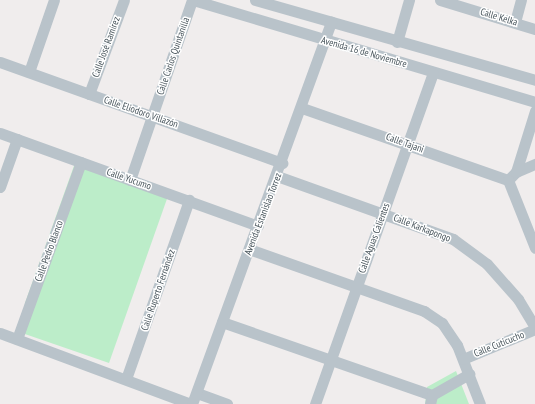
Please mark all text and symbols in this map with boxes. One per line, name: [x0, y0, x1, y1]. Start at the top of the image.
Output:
street label: Calle Kelka: [479, 6, 519, 28]
street label: Calle José Ramírez: [89, 15, 123, 79]
street label: Calle Carlos Quintanilla: [154, 16, 192, 96]
street label: Avenida 16 de Noviembre: [320, 34, 408, 70]
street label: Calle Eliodoro Villazón: [102, 94, 180, 130]
street label: Calle Tajani: [384, 131, 426, 155]
street label: Calle Yucumo: [105, 166, 153, 192]
street label: Avenida Estanislao Torrez: [242, 171, 284, 257]
street label: Calle Aguas Calientes: [356, 201, 392, 275]
street label: Calle Karkapongo: [392, 212, 452, 244]
street label: Calle Pedro Blanco: [32, 219, 66, 283]
street label: Calle Ruperto Fernández: [139, 248, 177, 332]
street label: Calle Cuticucho: [472, 328, 526, 360]

